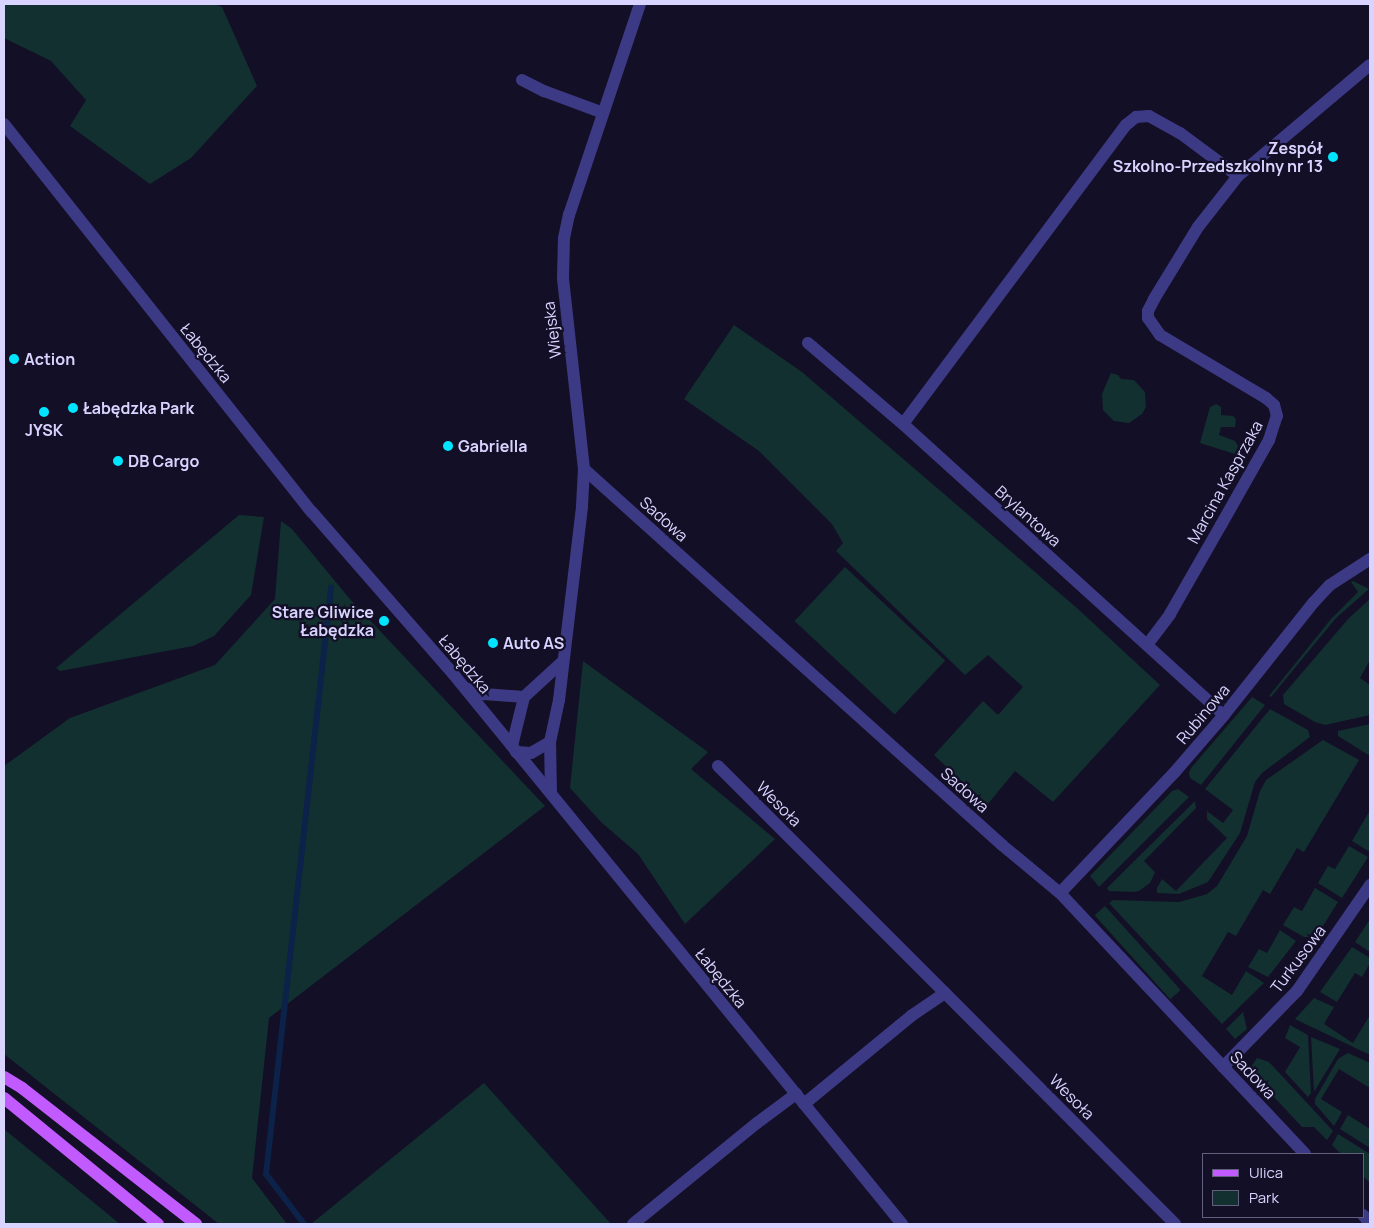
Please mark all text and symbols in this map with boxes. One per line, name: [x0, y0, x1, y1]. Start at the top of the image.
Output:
place label: Zespół Szkolno-Przedszkolny nr 13: [1113, 138, 1323, 176]
marker: Zespół Szkolno-Przedszkolny nr 13: [1327, 151, 1339, 163]
street label: Wiejska: [539, 301, 565, 359]
street label: Łabędzka: [176, 319, 236, 387]
place label: Action: [24, 349, 75, 369]
marker: Action: [8, 353, 20, 365]
place label: Łabędzka Park: [83, 398, 194, 418]
marker: Łabędzka Park: [67, 402, 79, 414]
marker: JYSK: [38, 406, 50, 418]
street label: Marcina Kasprzaka: [1183, 417, 1267, 547]
place label: JYSK: [25, 420, 63, 440]
place label: Gabriella: [458, 436, 527, 456]
marker: Gabriella: [442, 440, 454, 452]
place label: DB Cargo: [128, 451, 199, 471]
marker: DB Cargo: [112, 455, 124, 467]
street label: Brylantowa: [991, 481, 1065, 551]
street label: Sadowa: [636, 492, 692, 546]
place label: Stare Gliwice Łabędzka: [272, 602, 374, 640]
marker: Stare Gliwice Łabędzka: [378, 615, 390, 627]
street label: Łabędzka: [435, 631, 495, 697]
place label: Auto AS: [503, 633, 564, 653]
marker: Auto AS: [487, 637, 499, 649]
street label: Rubinowa: [1172, 680, 1234, 748]
street label: Sadowa: [937, 763, 993, 817]
street label: Wesoła: [752, 777, 806, 831]
street label: Turkusowa: [1266, 921, 1330, 997]
street label: Łabędzka: [691, 944, 751, 1012]
street label: Sadowa: [1226, 1047, 1280, 1103]
street label: Wesoła: [1045, 1070, 1099, 1124]
legend: [1202, 1153, 1364, 1218]
text: Ulica: [1249, 1162, 1283, 1183]
text: Park: [1249, 1187, 1279, 1208]

